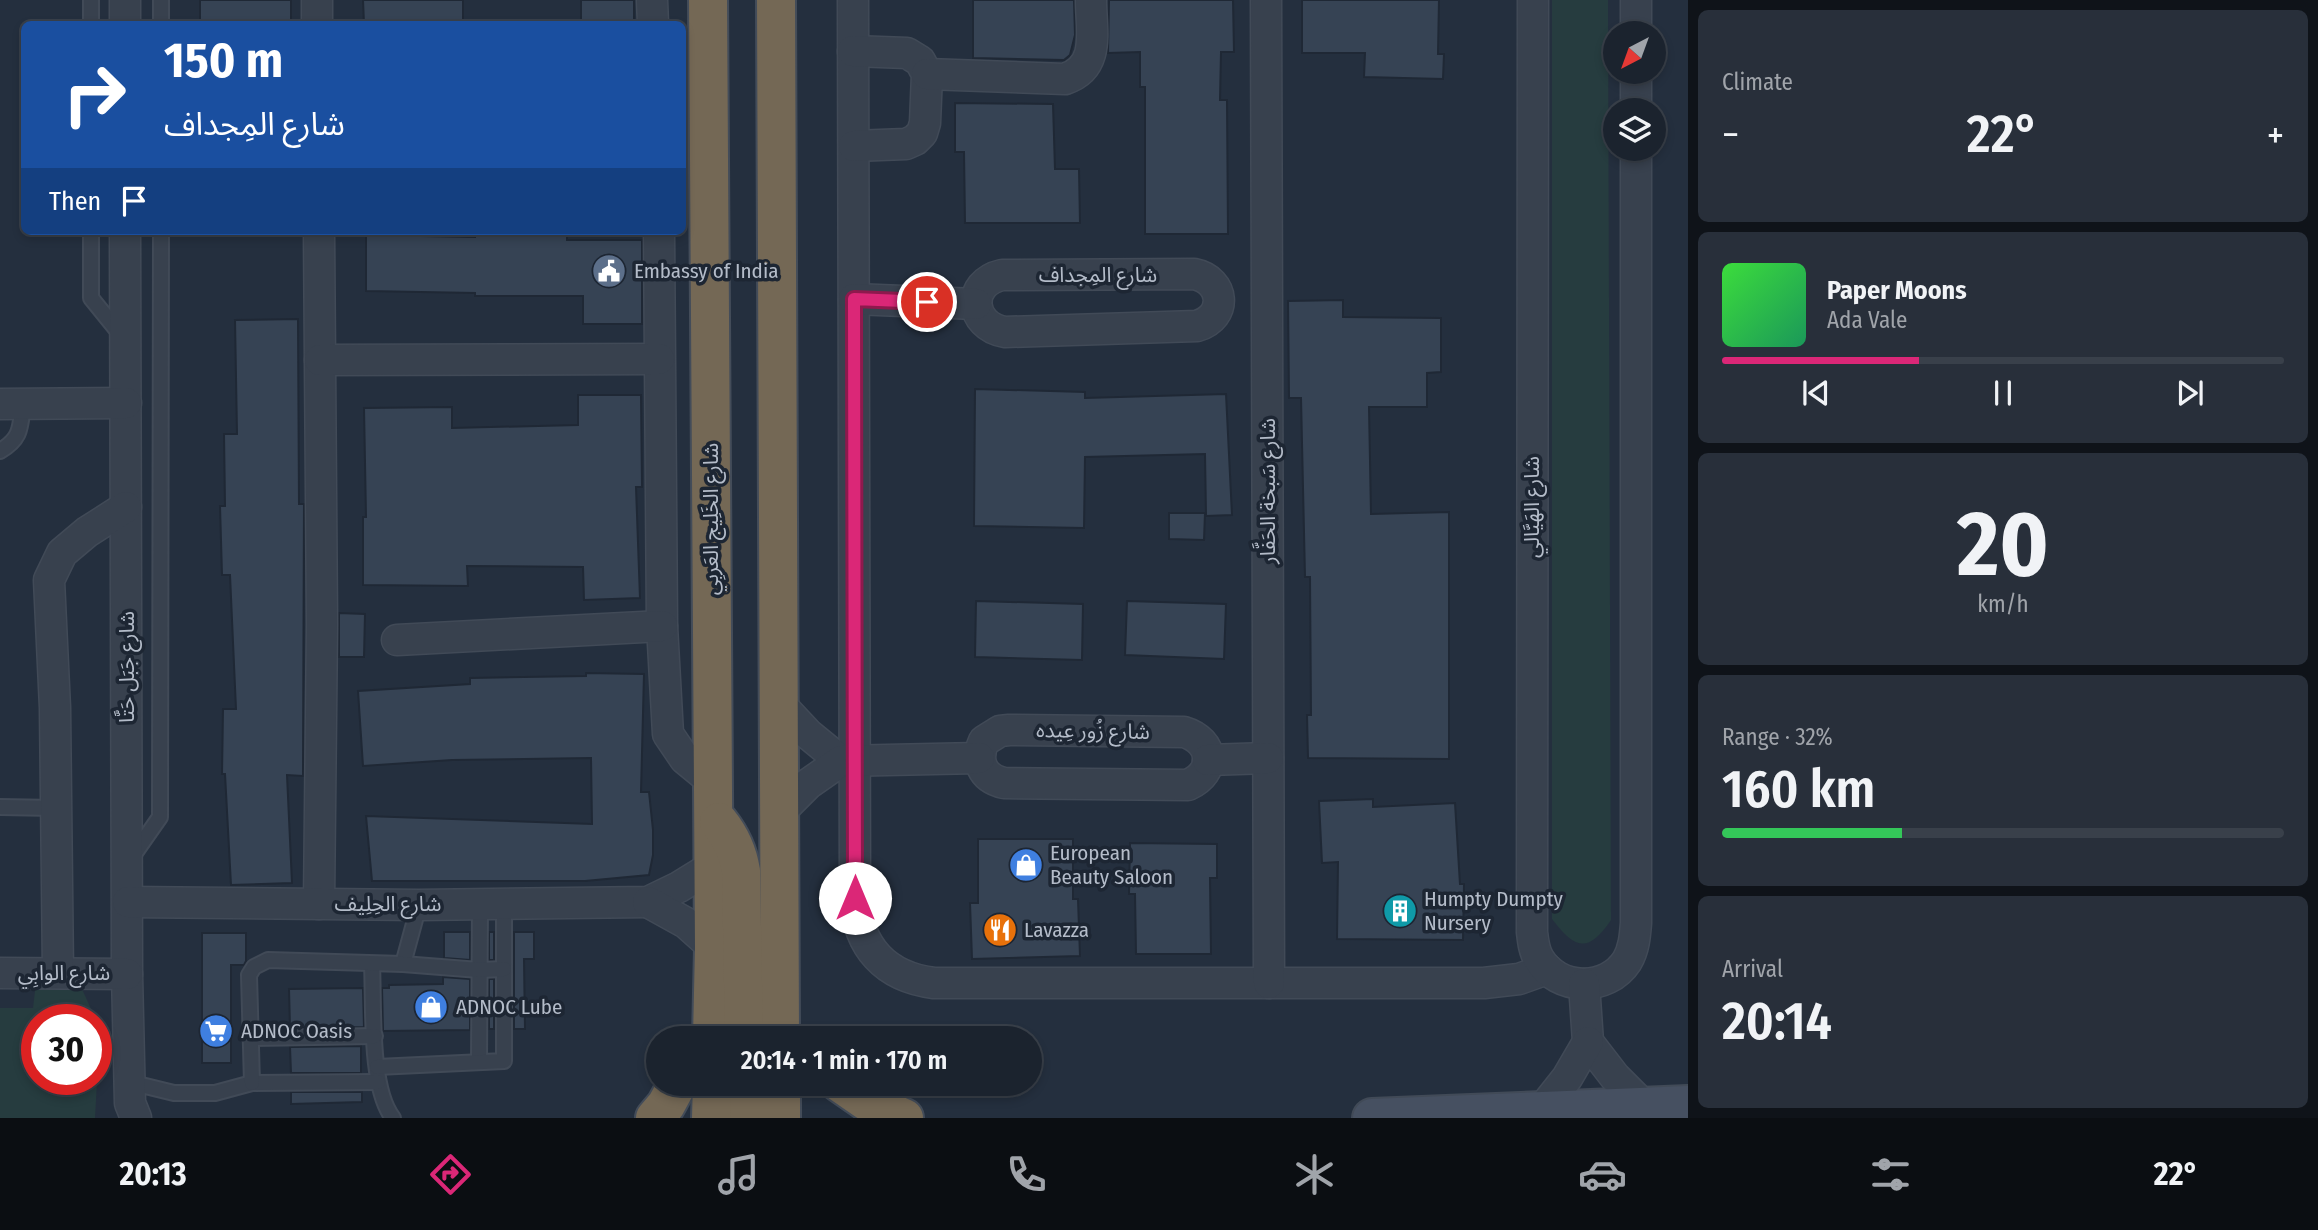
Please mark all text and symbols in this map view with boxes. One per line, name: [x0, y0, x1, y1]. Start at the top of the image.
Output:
north arrow: [1603, 21, 1666, 84]
map controls: [1603, 21, 1666, 161]
text: 150 m: [164, 31, 283, 90]
icon: right: [49, 49, 140, 140]
text: Climate: [1722, 68, 1793, 96]
button: layers: [1603, 98, 1666, 161]
text: 22°: [1967, 103, 2039, 166]
text: شارع المِجداف: [164, 105, 345, 143]
text: −: [1722, 112, 1739, 158]
text: +: [2267, 112, 2284, 158]
icon: arrive: [115, 182, 153, 220]
text: Then: [49, 186, 101, 217]
public building icon: Embassy of India: [590, 252, 628, 290]
place label: Embassy of India: [634, 258, 778, 284]
street label: شارع المِجداف: [1039, 262, 1157, 290]
pin: [897, 272, 957, 332]
text: Paper Moons: [1827, 275, 1967, 306]
icon: arrive: [908, 283, 946, 321]
text: Ada Vale: [1827, 306, 1907, 334]
icon: previous: [1797, 374, 1835, 412]
icon: pause: [1984, 374, 2022, 412]
icon: next: [2171, 374, 2209, 412]
street label: شارع سَبخة الحَفَّار: [1251, 418, 1283, 565]
street label: شارع الخَلِيج العَربِي: [698, 443, 727, 595]
street label: شارع الهَيَّالي: [1519, 456, 1548, 558]
text: 20: [1957, 490, 2049, 599]
text: km/h: [1977, 590, 2029, 618]
street label: شارع جَبَل حَتَّا: [113, 611, 142, 723]
street label: شارع زُور عِيده: [1036, 717, 1150, 747]
text: Range · 32%: [1722, 723, 1833, 751]
text: 160 km: [1722, 758, 1875, 821]
place label: European Beauty Saloon: [1050, 840, 1173, 890]
shop icon: European Beauty Saloon: [1007, 846, 1045, 884]
position arrow: [818, 861, 892, 935]
place label: Humpty Dumpty Nursery: [1424, 886, 1563, 936]
street label: شارع الحِلِيف: [335, 891, 441, 919]
building icon: Humpty Dumpty Nursery: [1381, 892, 1419, 930]
restaurant icon: Lavazza: [981, 911, 1019, 949]
place label: Lavazza: [1024, 917, 1089, 943]
text: Arrival: [1722, 955, 1783, 983]
street label: شارع الوابِي: [18, 960, 110, 989]
shop icon: ADNOC Lube: [412, 988, 450, 1026]
text: 20:14: [1722, 990, 1832, 1053]
place label: ADNOC Lube: [456, 994, 562, 1020]
speed limit sign: 30: [21, 1004, 112, 1095]
supermarket icon: ADNOC Oasis: [197, 1012, 235, 1050]
place label: ADNOC Oasis: [241, 1018, 352, 1044]
text: 20:14 · 1 min · 170 m: [741, 1045, 947, 1076]
icon: directions: [426, 1150, 475, 1199]
icon: music: [714, 1150, 763, 1199]
icon: phone: [1002, 1150, 1051, 1199]
icon: climate: [1290, 1150, 1339, 1199]
icon: car: [1578, 1150, 1627, 1199]
icon: filters: [1866, 1150, 1915, 1199]
text: 20:13: [120, 1155, 187, 1193]
text: 22°: [2154, 1155, 2198, 1193]

